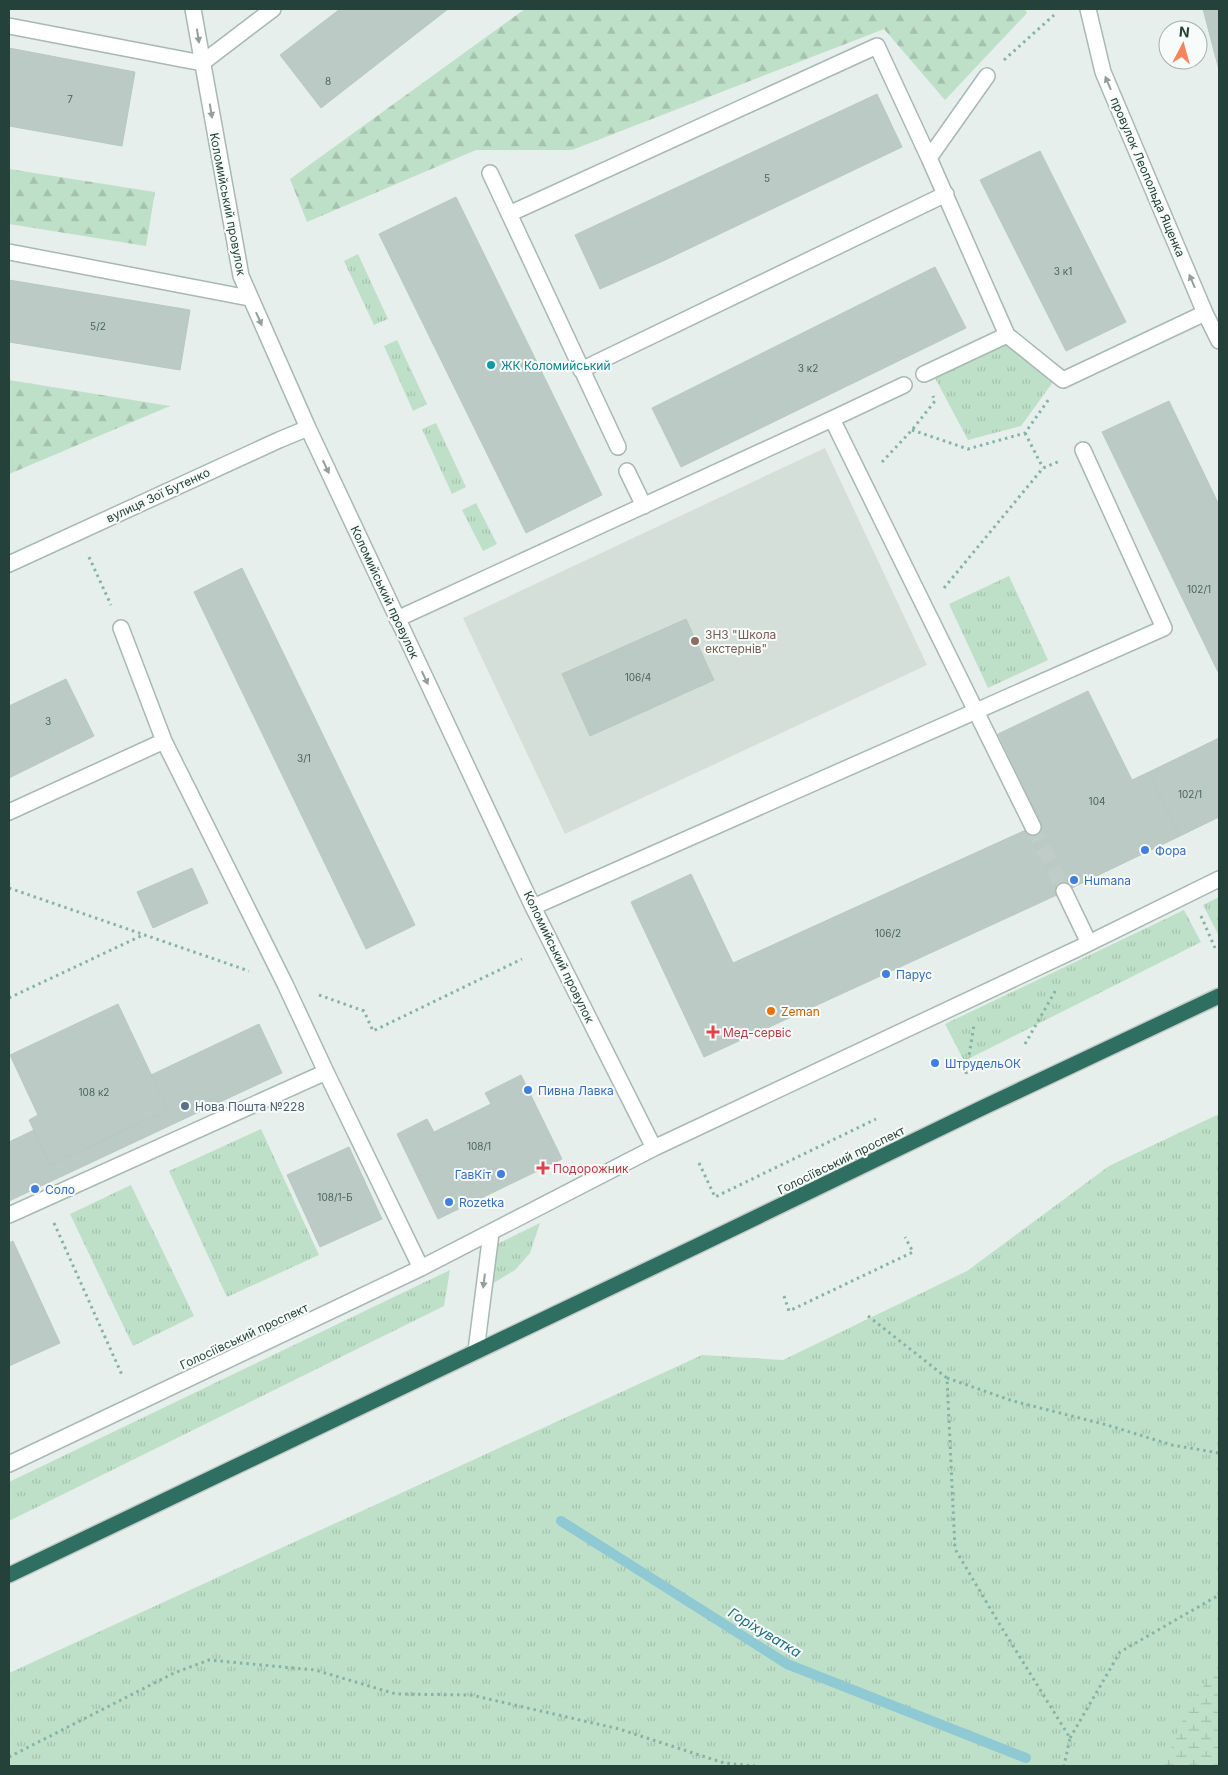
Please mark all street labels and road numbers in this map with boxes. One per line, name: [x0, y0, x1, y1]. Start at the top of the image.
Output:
street label: провулок Леопольда Ященка: [1107, 95, 1189, 259]
street label: Коломийський провулок: [207, 131, 249, 277]
street label: вулиця Зої Бутенко: [104, 464, 212, 526]
street label: Коломийський провулок: [348, 523, 423, 661]
street label: Коломийський провулок: [520, 888, 598, 1026]
street label: Голосіївський проспект: [775, 1122, 908, 1197]
street label: Голосіївський проспект: [177, 1299, 311, 1372]

